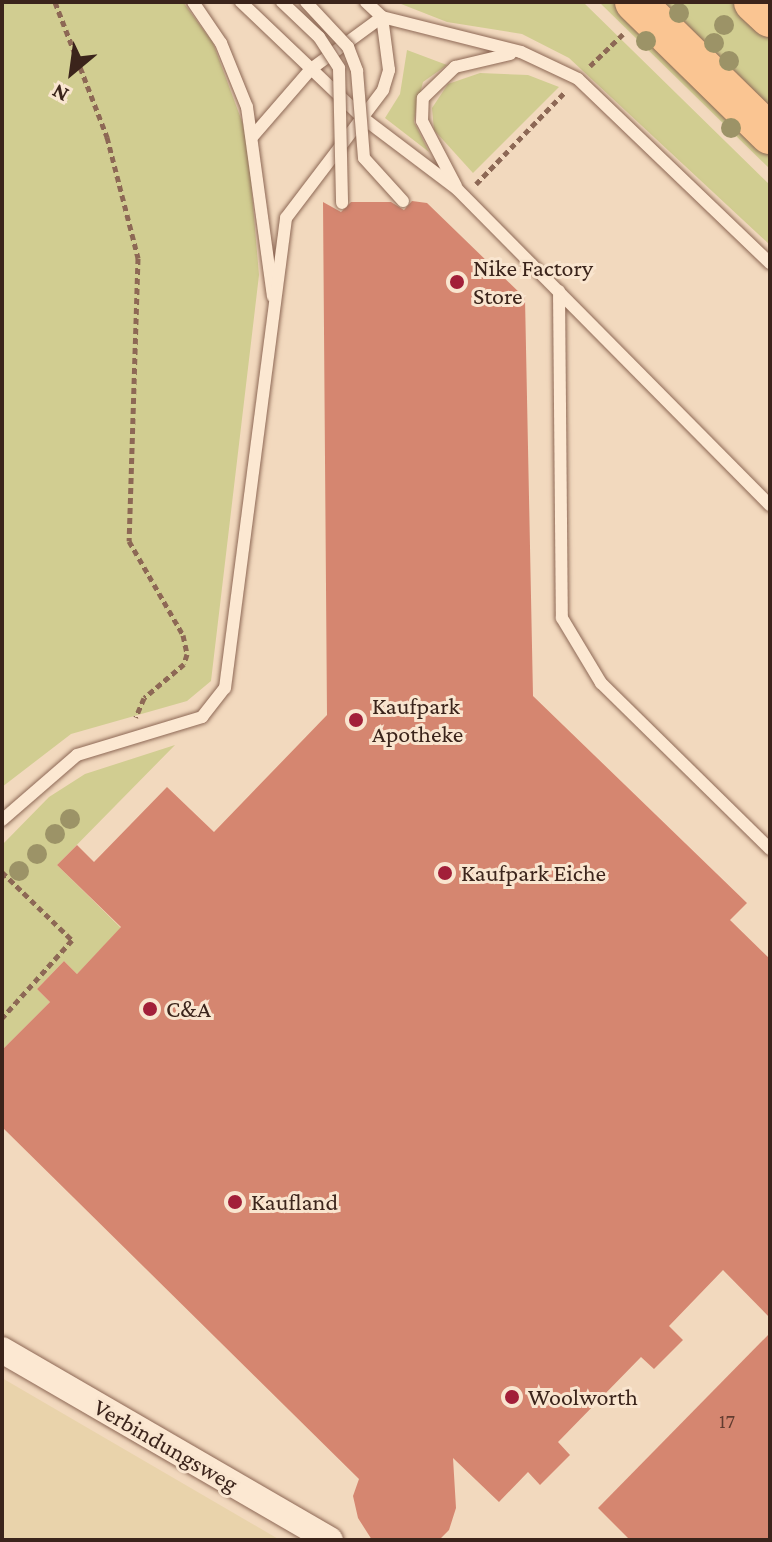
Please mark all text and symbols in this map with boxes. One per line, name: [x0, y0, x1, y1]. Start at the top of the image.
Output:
north arrow: [32, 32, 112, 112]
text: N: [48, 79, 73, 108]
place label: Nike Factory Store: [473, 254, 593, 310]
marker: Nike Factory Store: [448, 273, 466, 291]
place label: Kaufpark Apotheke: [372, 692, 463, 748]
marker: Kaufpark Apotheke: [347, 711, 365, 729]
place label: Kaufpark Eiche: [461, 859, 606, 887]
marker: Kaufpark Eiche: [436, 864, 454, 882]
place label: C&A: [166, 995, 211, 1023]
marker: C&A: [141, 1000, 159, 1018]
place label: Kaufland: [251, 1188, 338, 1216]
marker: Kaufland: [226, 1193, 244, 1211]
place label: Woolworth: [528, 1383, 638, 1411]
marker: Woolworth: [503, 1388, 521, 1406]
street label: Verbindungsweg: [89, 1392, 243, 1498]
house number: 17: [719, 1409, 735, 1433]

